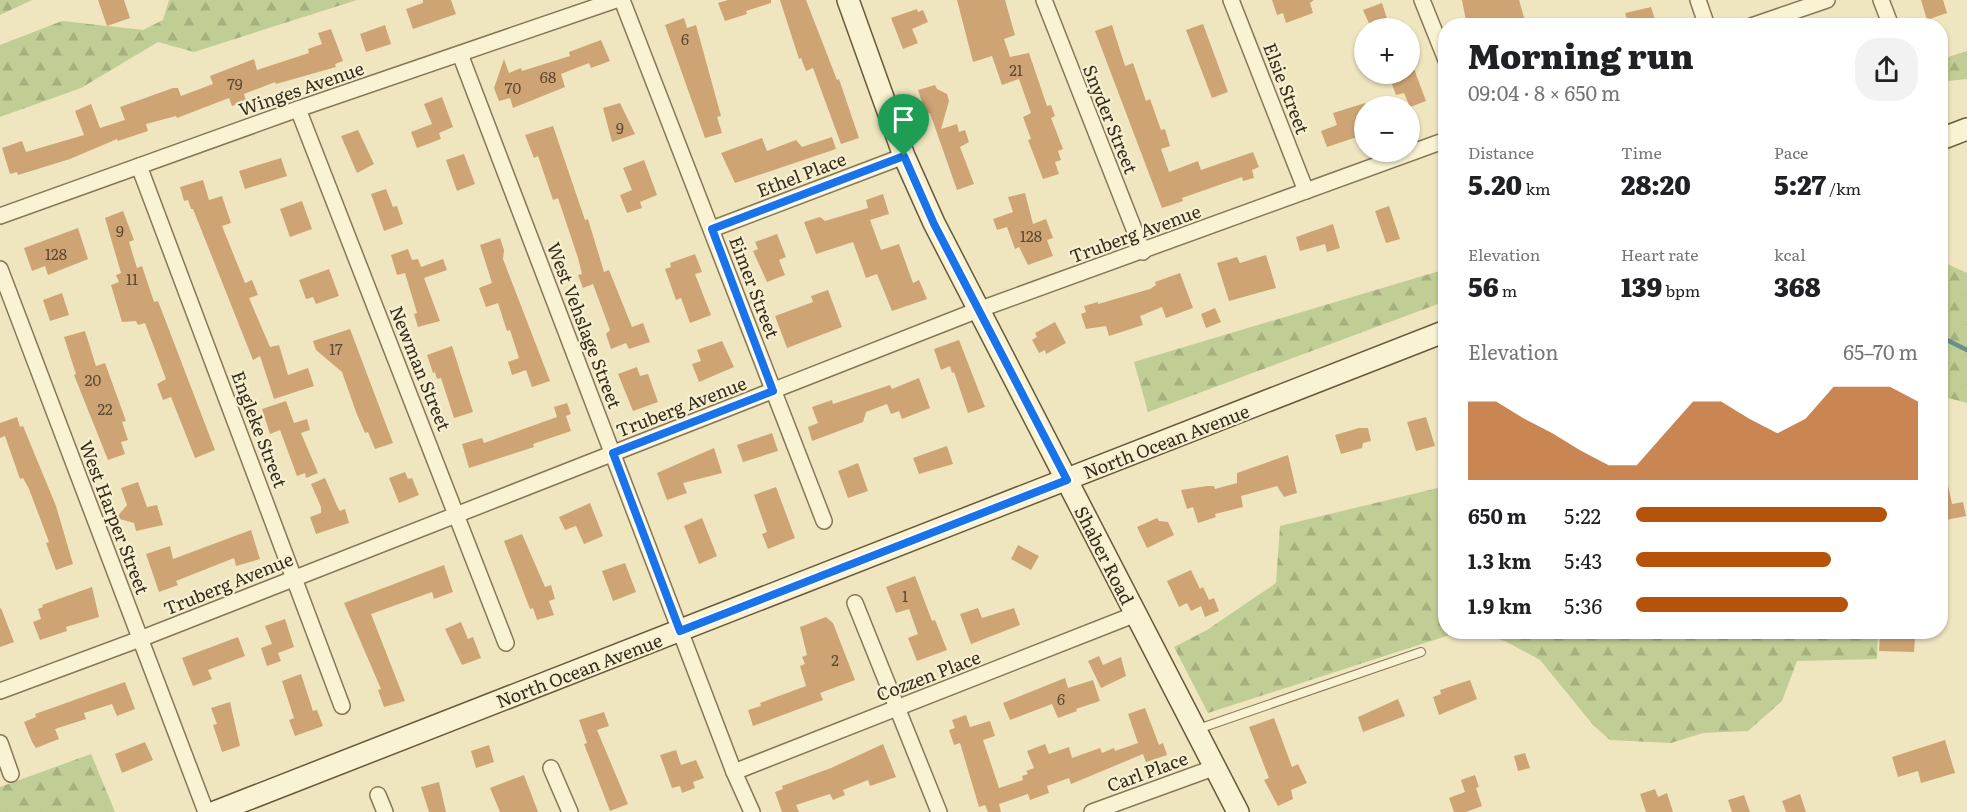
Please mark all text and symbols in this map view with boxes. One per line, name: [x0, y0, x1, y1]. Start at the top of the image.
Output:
map controls: [1354, 18, 1420, 162]
button: +: [1354, 18, 1420, 84]
house number: 6: [681, 27, 689, 50]
text: Morning run: [1468, 30, 1694, 79]
street label: Elsie Street: [1257, 38, 1317, 138]
button: share: [1855, 38, 1918, 101]
street label: Winges Avenue: [235, 54, 367, 122]
house number: 21: [1009, 58, 1023, 81]
street label: Snyder Street: [1077, 60, 1145, 178]
house number: 68: [540, 65, 556, 88]
house number: 79: [227, 72, 243, 95]
house number: 70: [505, 76, 521, 99]
text: 09:04 · 8 × 650 m: [1468, 77, 1620, 107]
pin: [878, 94, 929, 156]
button: −: [1354, 96, 1420, 162]
icon: arrive: [887, 103, 920, 136]
house number: 9: [616, 116, 624, 139]
text: Distance: [1468, 140, 1534, 164]
text: Time: [1621, 140, 1662, 164]
text: Pace: [1774, 140, 1808, 164]
street label: Ethel Place: [752, 145, 850, 203]
text: 5.20: [1468, 164, 1522, 203]
text: 28:20: [1621, 164, 1691, 203]
text: 5:27: [1774, 164, 1826, 203]
text: km: [1522, 176, 1551, 200]
text: /km: [1826, 176, 1861, 200]
street label: Truberg Avenue: [1066, 197, 1204, 269]
house number: 9: [116, 219, 124, 242]
house number: 128: [1020, 224, 1042, 247]
street label: Eimer Street: [723, 232, 787, 343]
street label: West Vehslage Street: [541, 238, 629, 413]
house number: 128: [45, 242, 67, 265]
text: Elevation: [1468, 242, 1540, 266]
text: Heart rate: [1621, 242, 1699, 266]
text: kcal: [1774, 242, 1806, 266]
text: 56: [1468, 266, 1499, 305]
text: 139: [1621, 266, 1662, 305]
text: 368: [1774, 266, 1821, 305]
house number: 11: [126, 267, 138, 290]
text: m: [1499, 278, 1517, 302]
text: bpm: [1662, 278, 1700, 302]
street label: Newman Street: [384, 301, 459, 435]
text: Elevation: [1468, 336, 1558, 366]
text: 65–70 m: [1843, 336, 1918, 366]
house number: 17: [329, 337, 343, 360]
street label: Engleke Street: [225, 367, 295, 492]
house number: 20: [85, 368, 101, 391]
street label: Truberg Avenue: [612, 369, 750, 443]
house number: 22: [97, 397, 113, 420]
street label: North Ocean Avenue: [1079, 397, 1253, 485]
street label: West Harper Street: [73, 436, 157, 599]
text: 650 m: [1468, 500, 1527, 530]
text: 5:22: [1564, 500, 1601, 530]
street label: Shaber Road: [1069, 501, 1141, 609]
street label: Truberg Avenue: [159, 545, 297, 621]
text: 1.3 km: [1468, 545, 1531, 575]
text: 5:43: [1564, 545, 1602, 575]
house number: 1: [902, 584, 908, 607]
text: 1.9 km: [1468, 590, 1532, 620]
text: 5:36: [1564, 590, 1602, 620]
street label: North Ocean Avenue: [492, 626, 666, 714]
street label: Cozzen Place: [872, 643, 984, 707]
house number: 2: [831, 648, 839, 671]
house number: 6: [1057, 687, 1065, 710]
street label: Carl Place: [1103, 744, 1191, 798]

